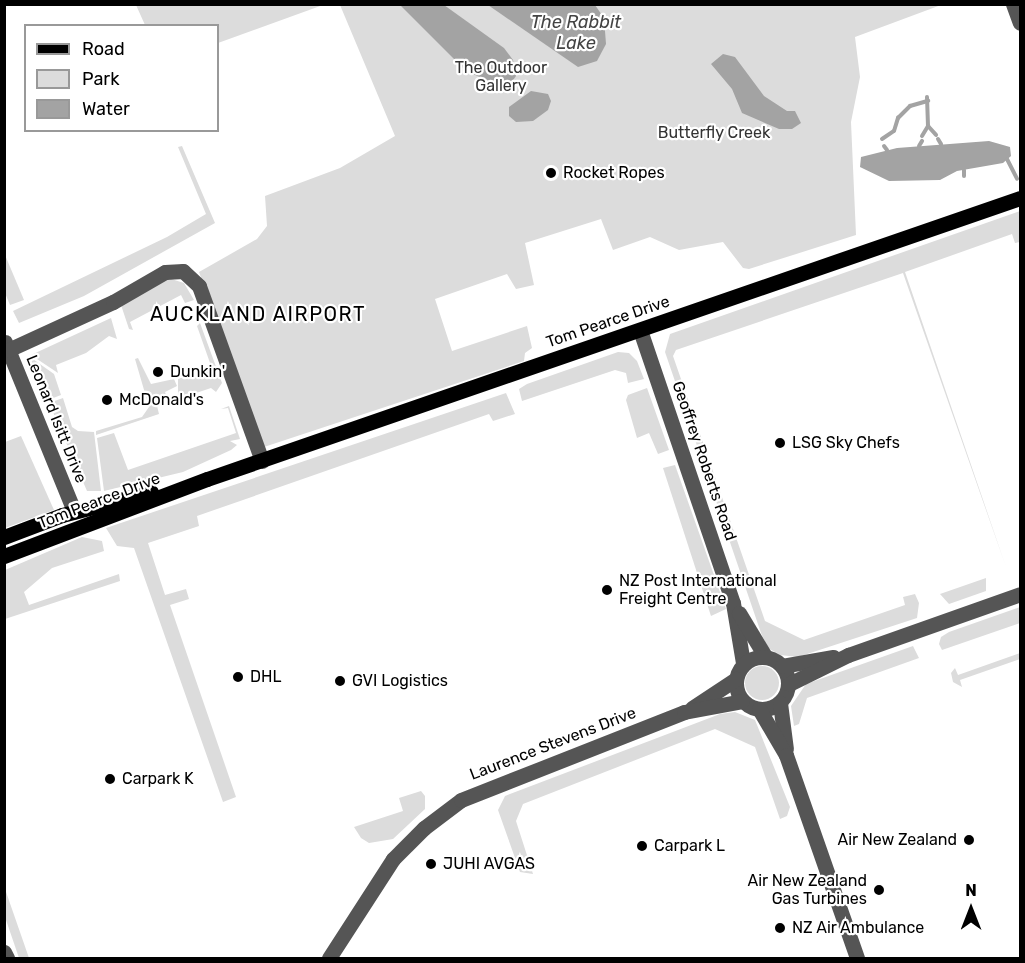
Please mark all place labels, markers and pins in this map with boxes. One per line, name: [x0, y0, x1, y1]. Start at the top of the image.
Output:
place label: Rocket Ropes: [563, 163, 665, 183]
marker: Rocket Ropes: [544, 166, 558, 180]
place label: Dunkin': [170, 362, 225, 382]
marker: Dunkin': [151, 365, 165, 379]
place label: McDonald's: [119, 390, 204, 410]
marker: McDonald's: [100, 393, 114, 407]
place label: LSG Sky Chefs: [792, 433, 900, 453]
marker: LSG Sky Chefs: [773, 436, 787, 450]
place label: NZ Post International Freight Centre: [619, 571, 777, 609]
marker: NZ Post International Freight Centre: [600, 583, 614, 597]
place label: DHL: [250, 667, 281, 687]
marker: DHL: [231, 670, 245, 684]
place label: GVI Logistics: [352, 671, 448, 691]
marker: GVI Logistics: [333, 674, 347, 688]
place label: Carpark K: [122, 769, 194, 789]
marker: Carpark K: [103, 772, 117, 786]
place label: Air New Zealand: [837, 830, 957, 850]
marker: Air New Zealand: [962, 833, 976, 847]
place label: Carpark L: [654, 836, 725, 856]
marker: Carpark L: [635, 839, 649, 853]
place label: JUHI AVGAS: [443, 854, 535, 874]
marker: JUHI AVGAS: [424, 857, 438, 871]
place label: Air New Zealand Gas Turbines: [747, 871, 867, 909]
marker: Air New Zealand Gas Turbines: [872, 883, 886, 897]
place label: NZ Air Ambulance: [792, 918, 926, 938]
marker: NZ Air Ambulance: [773, 921, 787, 935]

